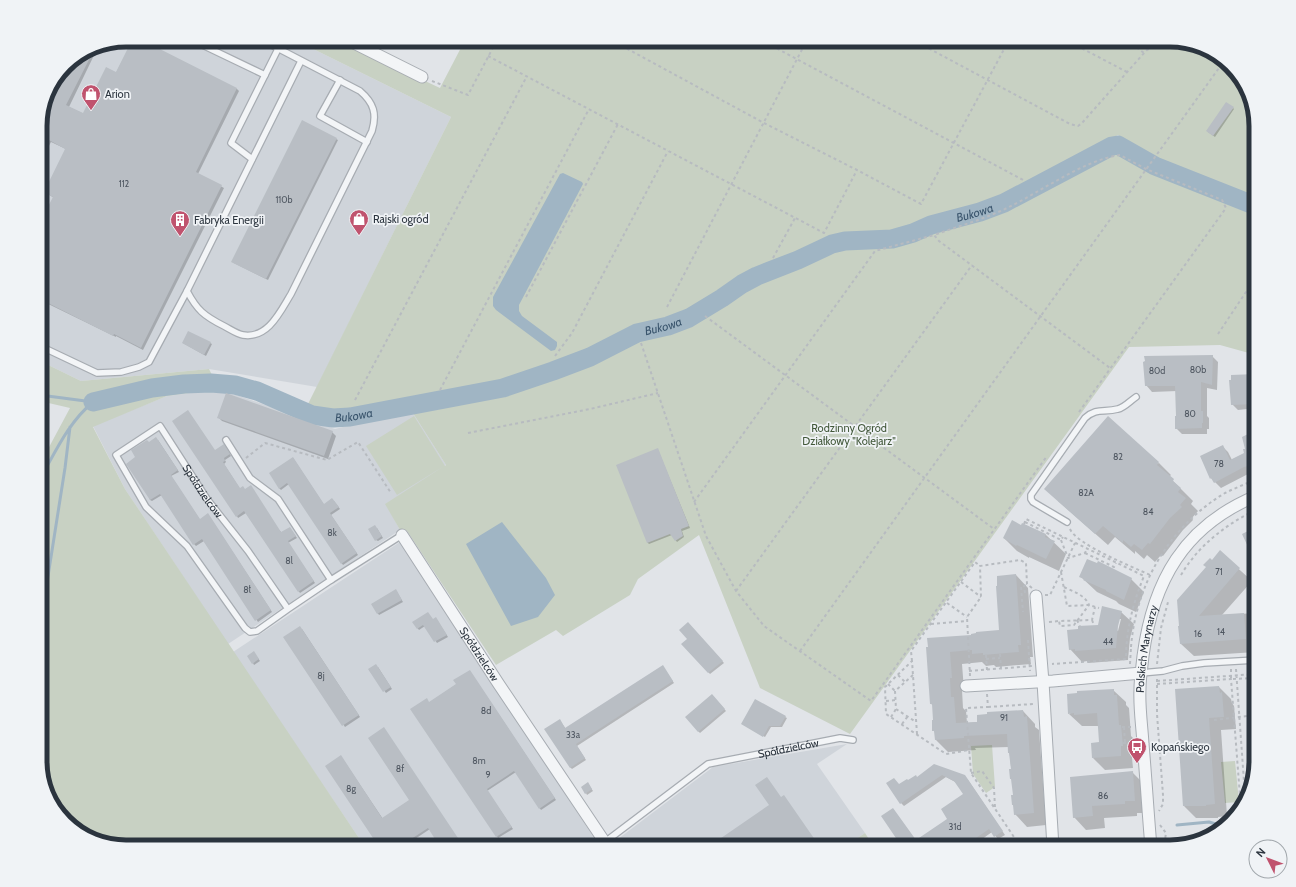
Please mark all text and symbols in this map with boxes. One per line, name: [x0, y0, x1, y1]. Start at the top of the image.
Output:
shop icon: Arion: [80, 83, 102, 111]
place label: Arion: [105, 87, 130, 101]
house number: 112: [119, 178, 130, 189]
house number: 110b: [275, 194, 293, 205]
water label: Bukowa: [954, 200, 995, 225]
shop icon: Rajski ogród: [348, 208, 370, 236]
building icon: Fabryka Energii: [169, 209, 191, 237]
place label: Rajski ogród: [373, 212, 429, 226]
place label: Fabryka Energii: [194, 213, 264, 227]
water label: Bukowa: [643, 313, 684, 338]
house number: 80b: [1190, 364, 1206, 375]
house number: 80d: [1149, 365, 1165, 376]
water label: Bukowa: [334, 405, 374, 425]
house number: 80: [1184, 408, 1196, 419]
park label: Rodzinny Ogród Działkowy "Kolejarz": [802, 421, 896, 448]
house number: 82: [1113, 451, 1123, 462]
house number: 78: [1214, 458, 1224, 469]
street label: Spółdzielców: [179, 462, 226, 521]
house number: 82A: [1078, 487, 1094, 498]
house number: 84: [1143, 506, 1153, 517]
house number: 8k: [327, 527, 337, 538]
house number: 8l: [285, 555, 294, 566]
house number: 71: [1215, 566, 1223, 577]
house number: 8ł: [243, 584, 252, 595]
street label: Polskich Marynarzy: [1133, 603, 1161, 693]
street label: Spółdzielców: [457, 624, 502, 684]
house number: 14: [1217, 626, 1225, 637]
house number: 16: [1194, 628, 1202, 639]
house number: 44: [1103, 636, 1113, 647]
house number: 8j: [317, 670, 325, 682]
house number: 8d: [481, 705, 491, 716]
house number: 91: [1000, 712, 1008, 723]
house number: 33a: [566, 729, 581, 740]
street label: Spółdzielców: [757, 735, 820, 761]
bus stop icon: Kopańskiego: [1126, 736, 1148, 764]
place label: Kopańskiego: [1151, 740, 1209, 754]
house number: 8m: [472, 755, 486, 766]
house number: 8f: [396, 763, 404, 774]
house number: 9: [485, 769, 491, 780]
house number: 8g: [346, 783, 356, 794]
house number: 86: [1098, 790, 1108, 801]
house number: 31d: [949, 821, 961, 832]
north arrow: [1248, 839, 1288, 879]
text: N: [1253, 845, 1268, 860]

